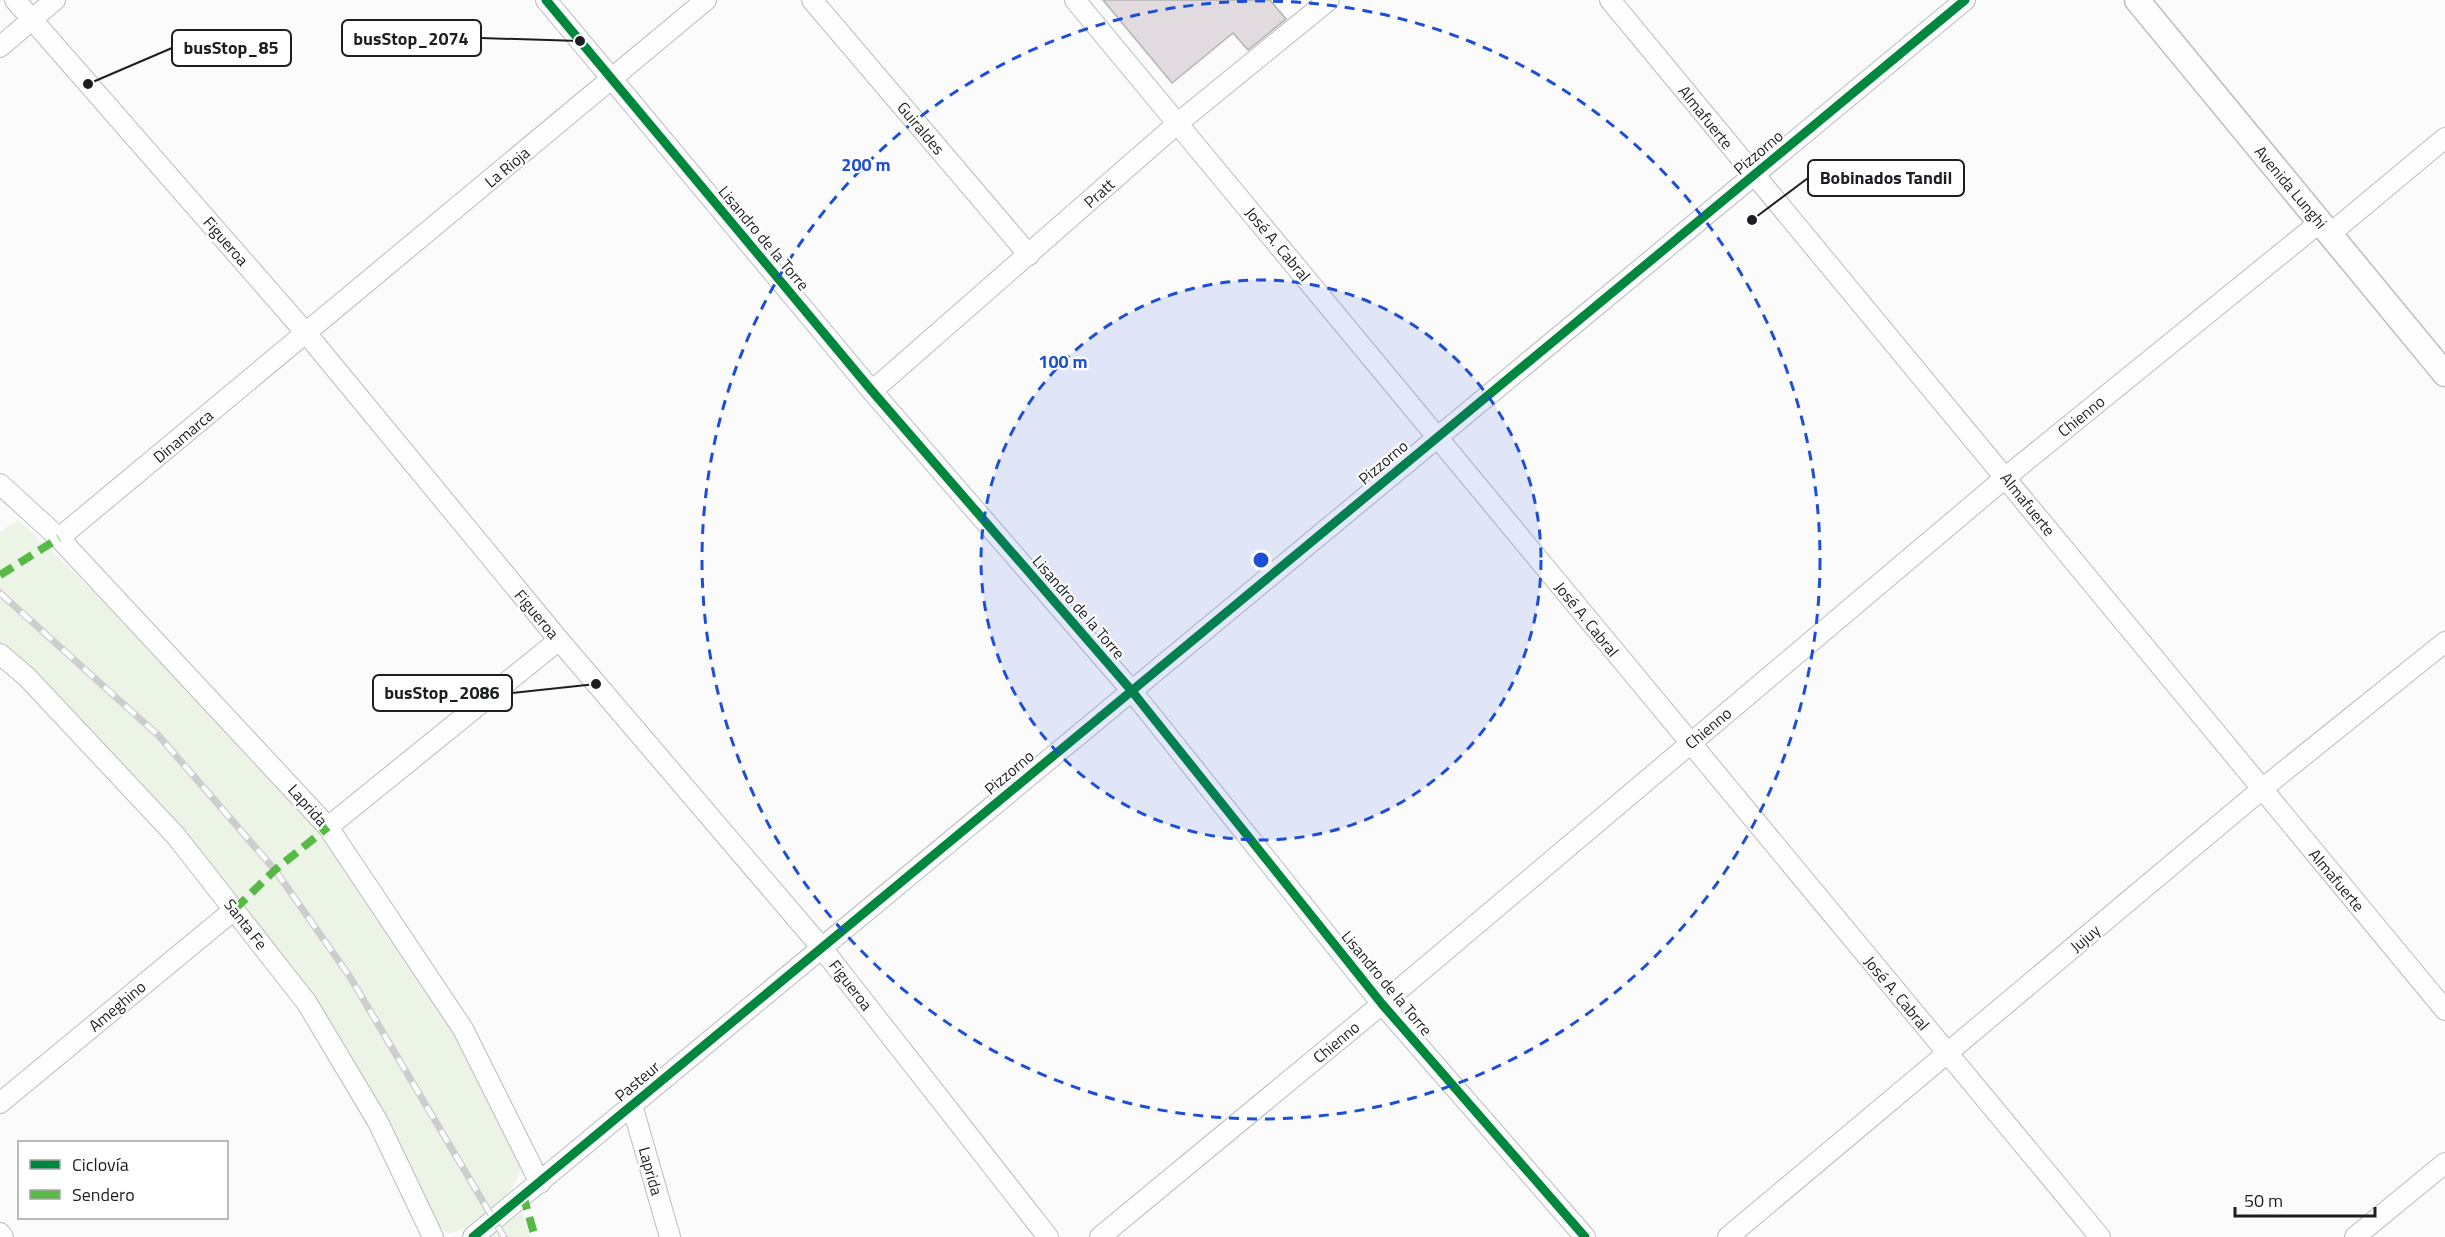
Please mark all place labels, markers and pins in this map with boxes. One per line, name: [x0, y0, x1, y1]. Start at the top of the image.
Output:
callout: busStop_2074: [342, 20, 481, 56]
callout: busStop_85: [172, 30, 291, 66]
callout: Bobinados Tandil: [1808, 160, 1964, 196]
centre of rings: [1251, 550, 1271, 570]
callout: busStop_2086: [373, 675, 512, 711]

